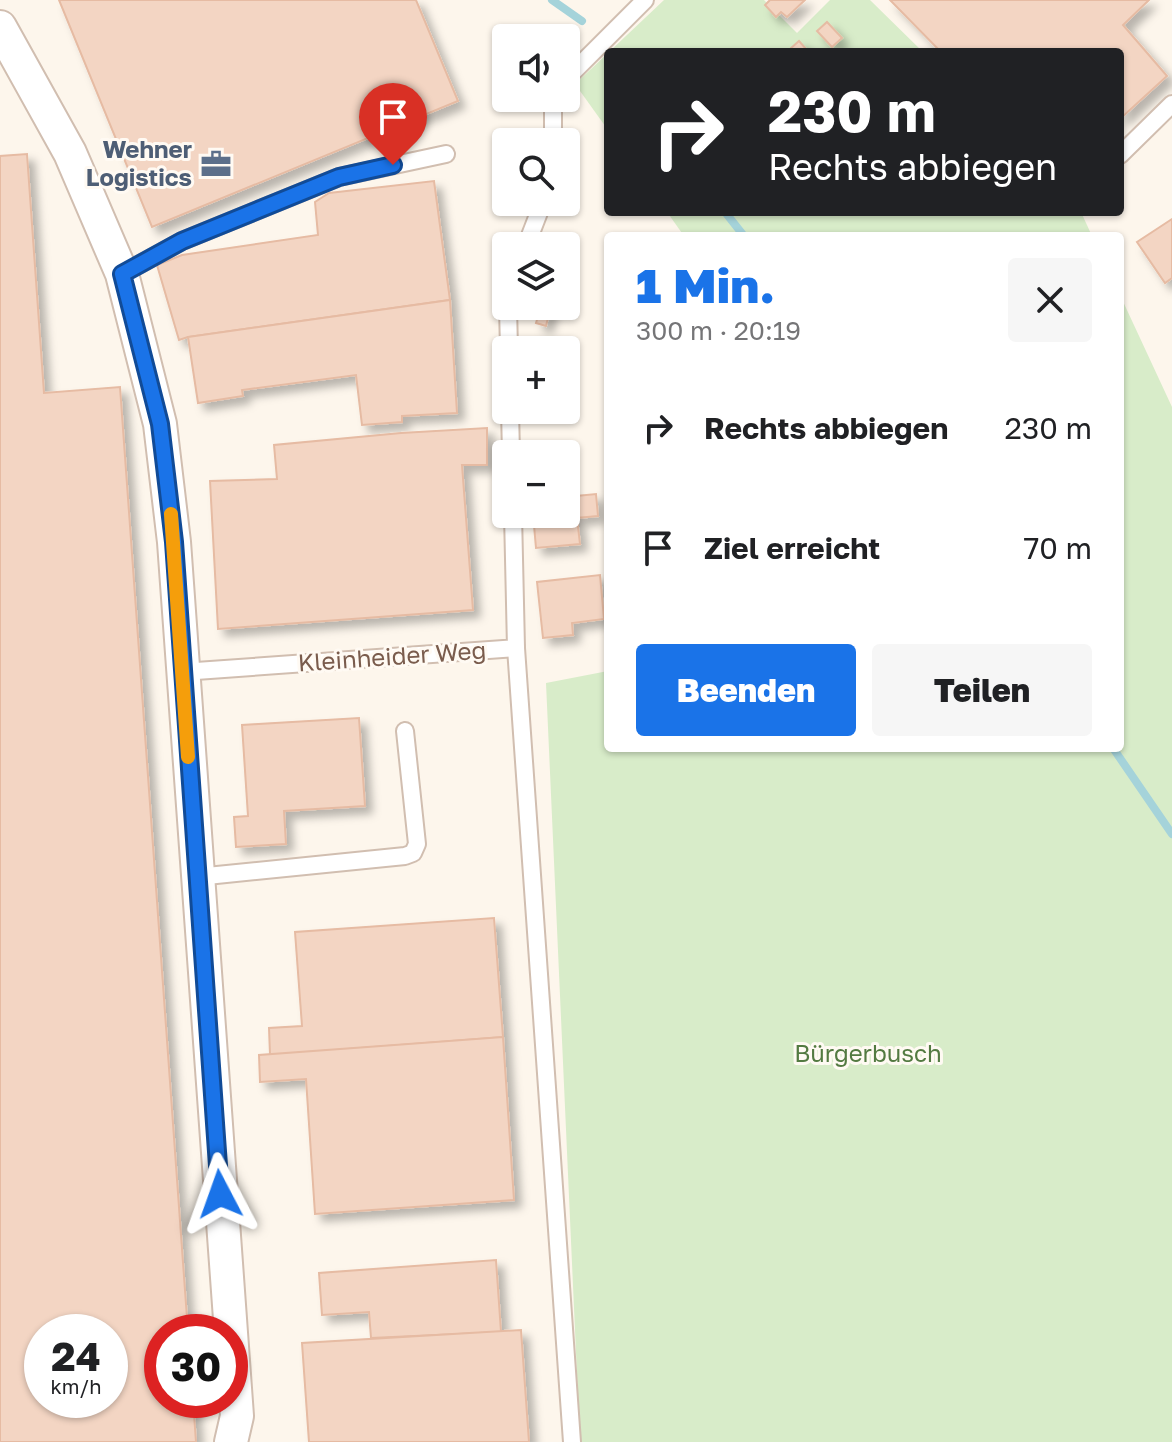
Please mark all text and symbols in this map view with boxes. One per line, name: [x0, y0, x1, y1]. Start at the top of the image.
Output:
map controls: [492, 24, 580, 528]
button: sound: [492, 24, 580, 112]
text: 230 m: [768, 77, 936, 144]
icon: right: [636, 80, 740, 184]
pin: [359, 83, 427, 165]
icon: arrive: [371, 95, 415, 139]
button: search: [492, 128, 580, 216]
place label: Wehner Logistics: [86, 134, 192, 191]
text: Rechts abbiegen: [768, 145, 1057, 188]
office icon: Wehner Logistics: [199, 147, 233, 181]
button: layers: [492, 232, 580, 320]
text: 1 Min.: [636, 256, 775, 314]
button: close: [1008, 258, 1092, 342]
text: 300 m · 20:19: [636, 315, 801, 346]
button: +: [492, 336, 580, 424]
icon: right: [636, 406, 680, 450]
text: Rechts abbiegen: [704, 410, 948, 446]
text: 230 m: [1004, 410, 1092, 446]
button: −: [492, 440, 580, 528]
icon: arrive: [636, 526, 680, 570]
text: Ziel erreicht: [704, 530, 880, 566]
text: 70 m: [1023, 530, 1092, 566]
street label: Kleinheider Weg: [297, 634, 487, 677]
button: Beenden: [636, 644, 856, 736]
button: Teilen: [872, 644, 1092, 736]
park label: Bürgerbusch: [794, 1038, 942, 1067]
position arrow: [178, 1152, 262, 1236]
speed limit sign: 30: [144, 1314, 248, 1418]
text: 24: [51, 1332, 101, 1380]
text: km/h: [51, 1374, 101, 1398]

